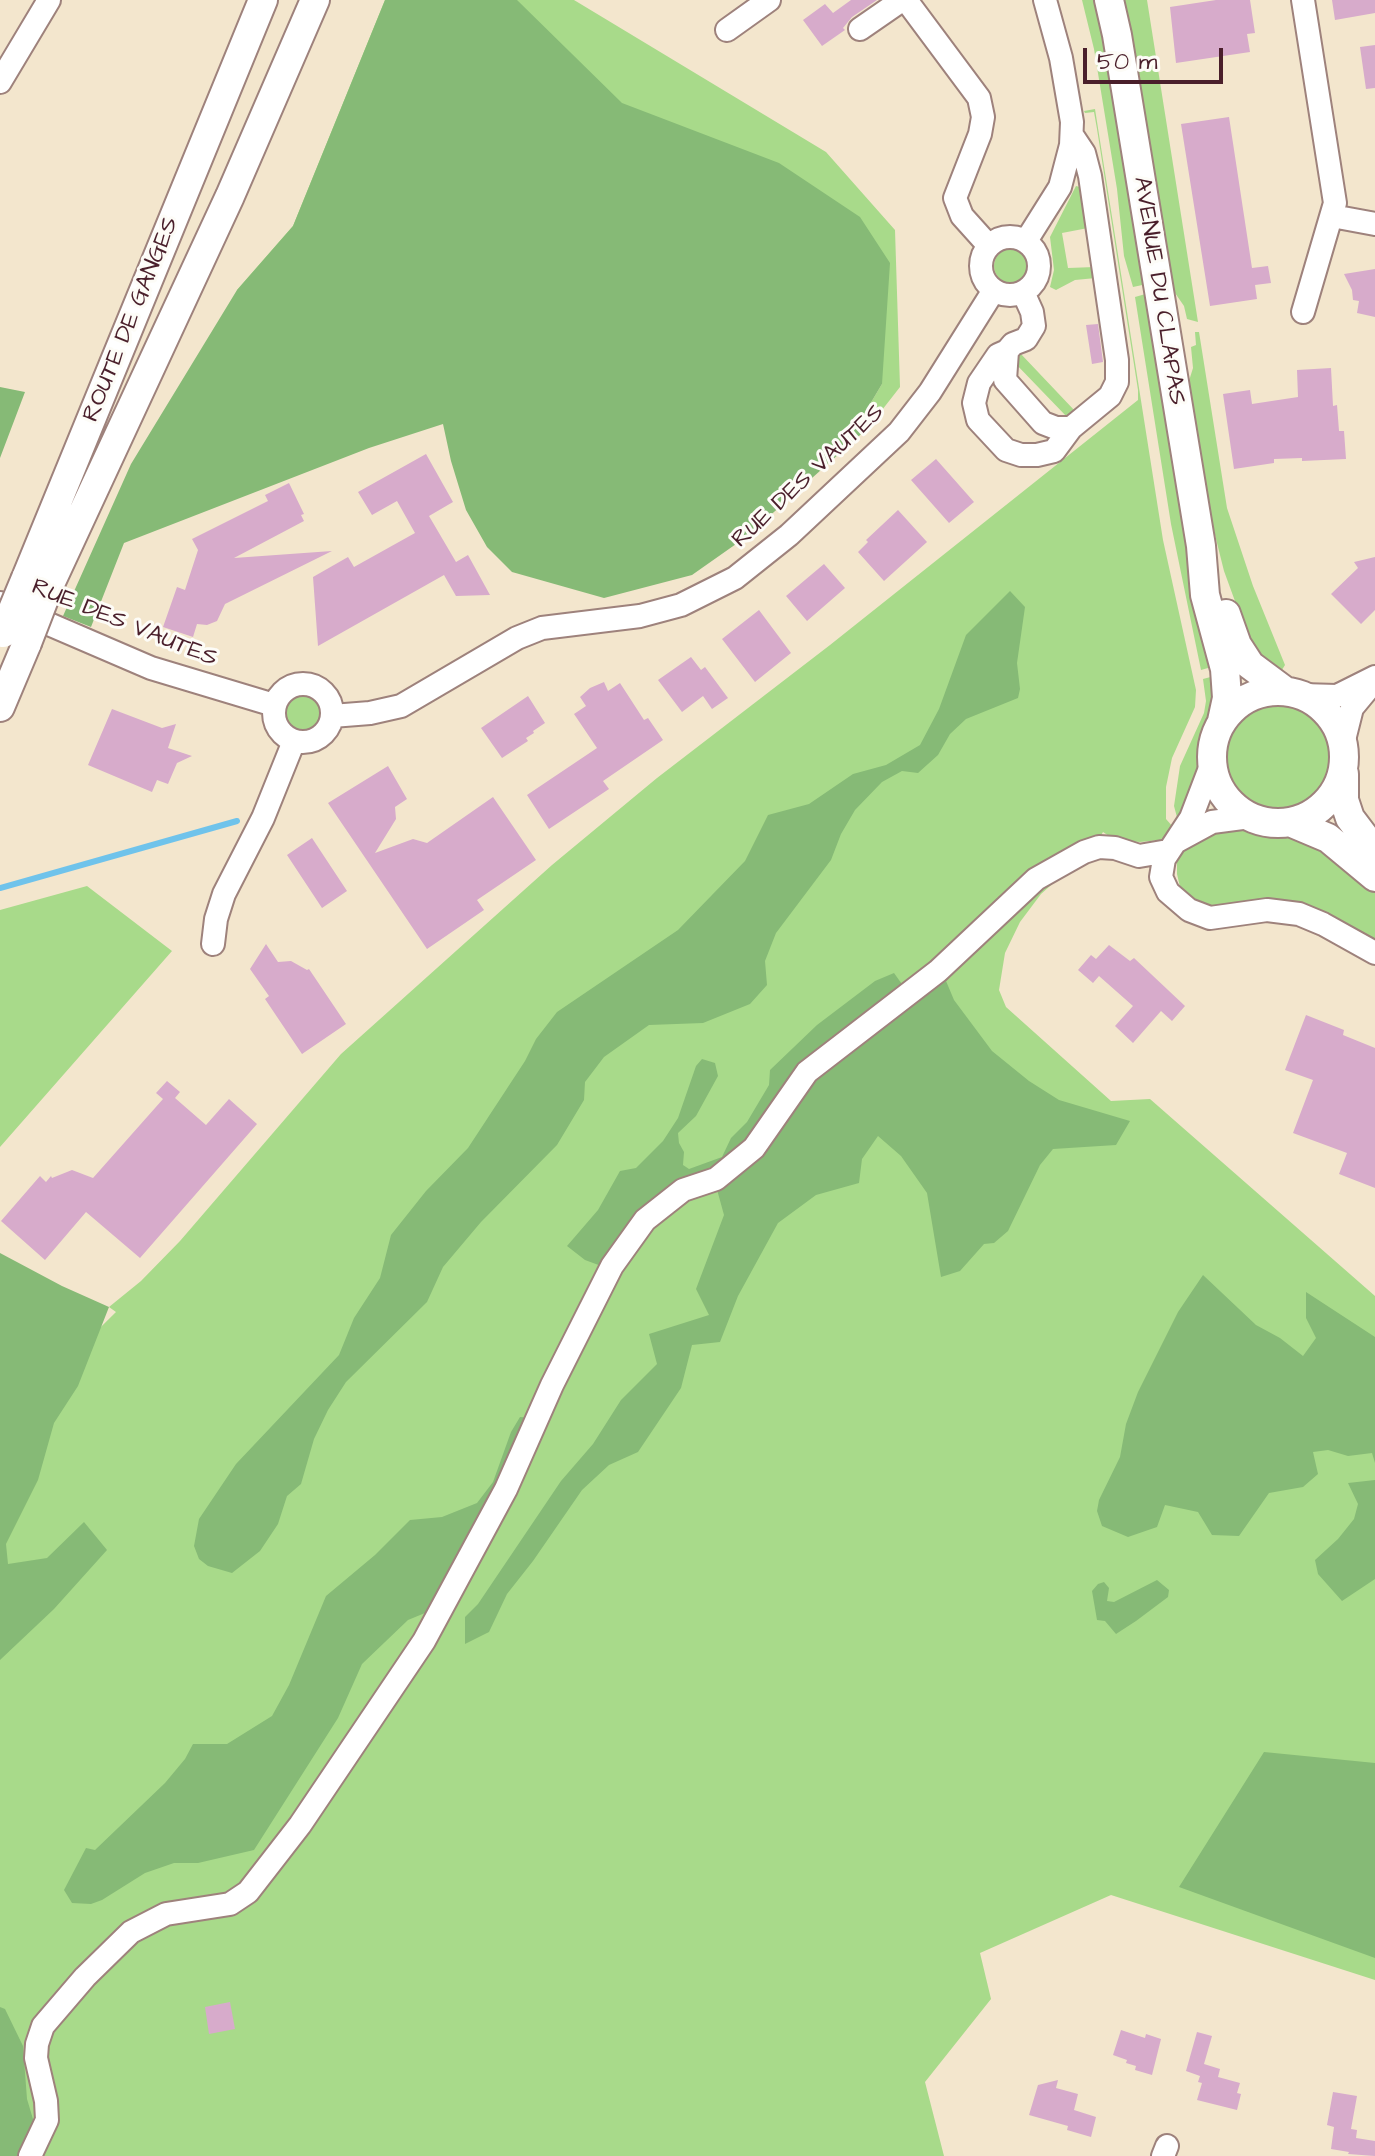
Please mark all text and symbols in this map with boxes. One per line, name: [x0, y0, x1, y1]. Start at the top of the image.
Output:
scale bar: [1087, 32, 1227, 82]
text: 50 m: [1097, 45, 1157, 79]
street label: AVENUE DU CLAPAS: [1126, 175, 1190, 407]
street label: ROUTE DE GANGES: [78, 214, 186, 426]
street label: RUE DES VAUTES: [727, 399, 891, 555]
street label: RUE DES VAUTES: [27, 574, 221, 674]

